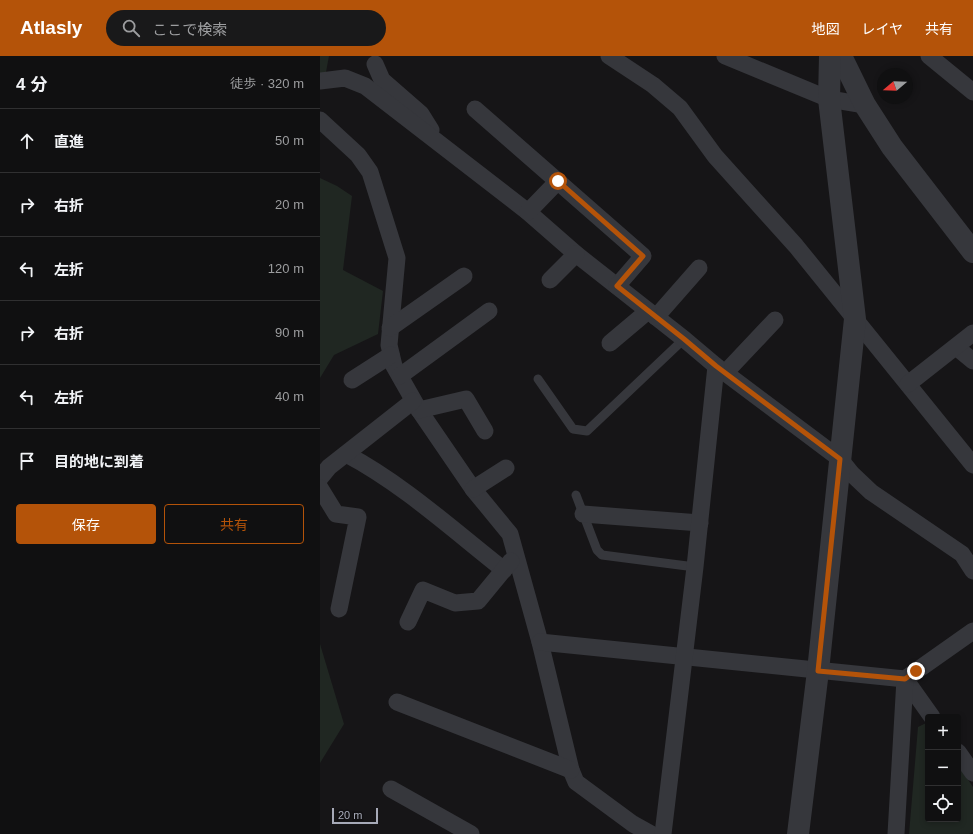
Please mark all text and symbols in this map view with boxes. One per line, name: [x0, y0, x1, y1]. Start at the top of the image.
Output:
search box: [106, 10, 386, 46]
text: Atlasly: [20, 17, 82, 38]
icon: search: [120, 17, 142, 39]
text: ここで検索: [152, 21, 227, 38]
text: 地図: [811, 21, 839, 37]
text: レイヤ: [861, 21, 903, 37]
text: 共有: [925, 21, 953, 37]
north arrow: [877, 68, 913, 104]
text: 4 分: [16, 75, 47, 94]
text: 徒歩 · 320 m: [230, 76, 304, 91]
icon: ahead: [16, 130, 38, 152]
text: 直進: [54, 133, 84, 150]
text: 50 m: [275, 133, 304, 148]
route start: [549, 172, 567, 190]
icon: right: [16, 194, 38, 216]
text: 右折: [54, 197, 84, 214]
text: 20 m: [275, 197, 304, 212]
icon: left: [16, 258, 38, 280]
text: 左折: [54, 261, 84, 278]
text: 120 m: [268, 261, 304, 276]
icon: right: [16, 322, 38, 344]
text: 右折: [54, 325, 84, 342]
text: 90 m: [275, 325, 304, 340]
icon: left: [16, 386, 38, 408]
text: 左折: [54, 389, 84, 406]
text: 40 m: [275, 389, 304, 404]
icon: arrive: [16, 450, 38, 472]
text: 目的地に到着: [54, 453, 144, 470]
button: 保存: [16, 504, 156, 544]
button: 共有: [164, 504, 304, 544]
route end: [907, 662, 925, 680]
map controls: [925, 714, 961, 822]
button: +: [925, 714, 961, 750]
button: −: [925, 750, 961, 786]
button: locate: [925, 786, 961, 822]
scale bar: [332, 806, 378, 825]
text: 20 m: [338, 809, 362, 821]

